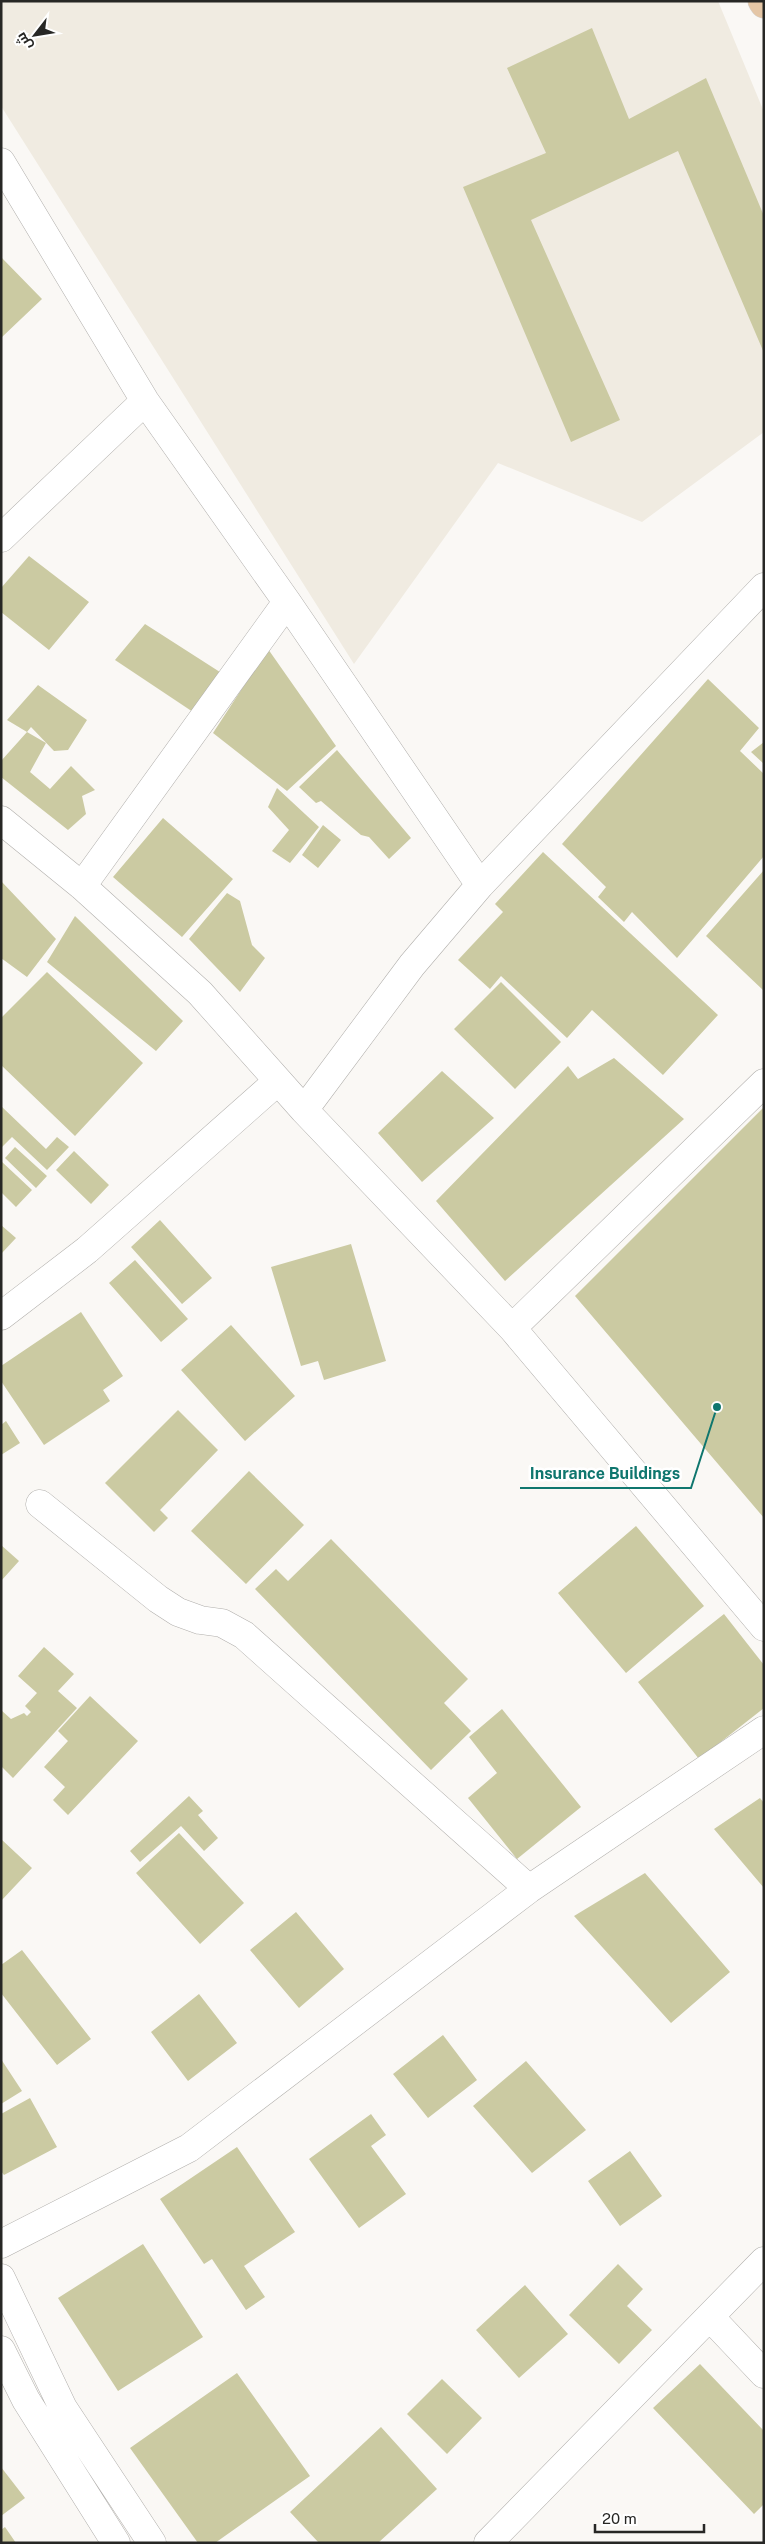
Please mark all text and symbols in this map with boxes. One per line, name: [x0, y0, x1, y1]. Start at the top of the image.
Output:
north arrow: [10, 10, 60, 60]
text: ش: [12, 29, 36, 54]
callout: Insurance Buildings: [520, 1457, 691, 1488]
text: Insurance Buildings: [530, 1464, 680, 1483]
scale bar: [595, 2502, 704, 2534]
text: 20 m: [602, 2510, 637, 2527]

